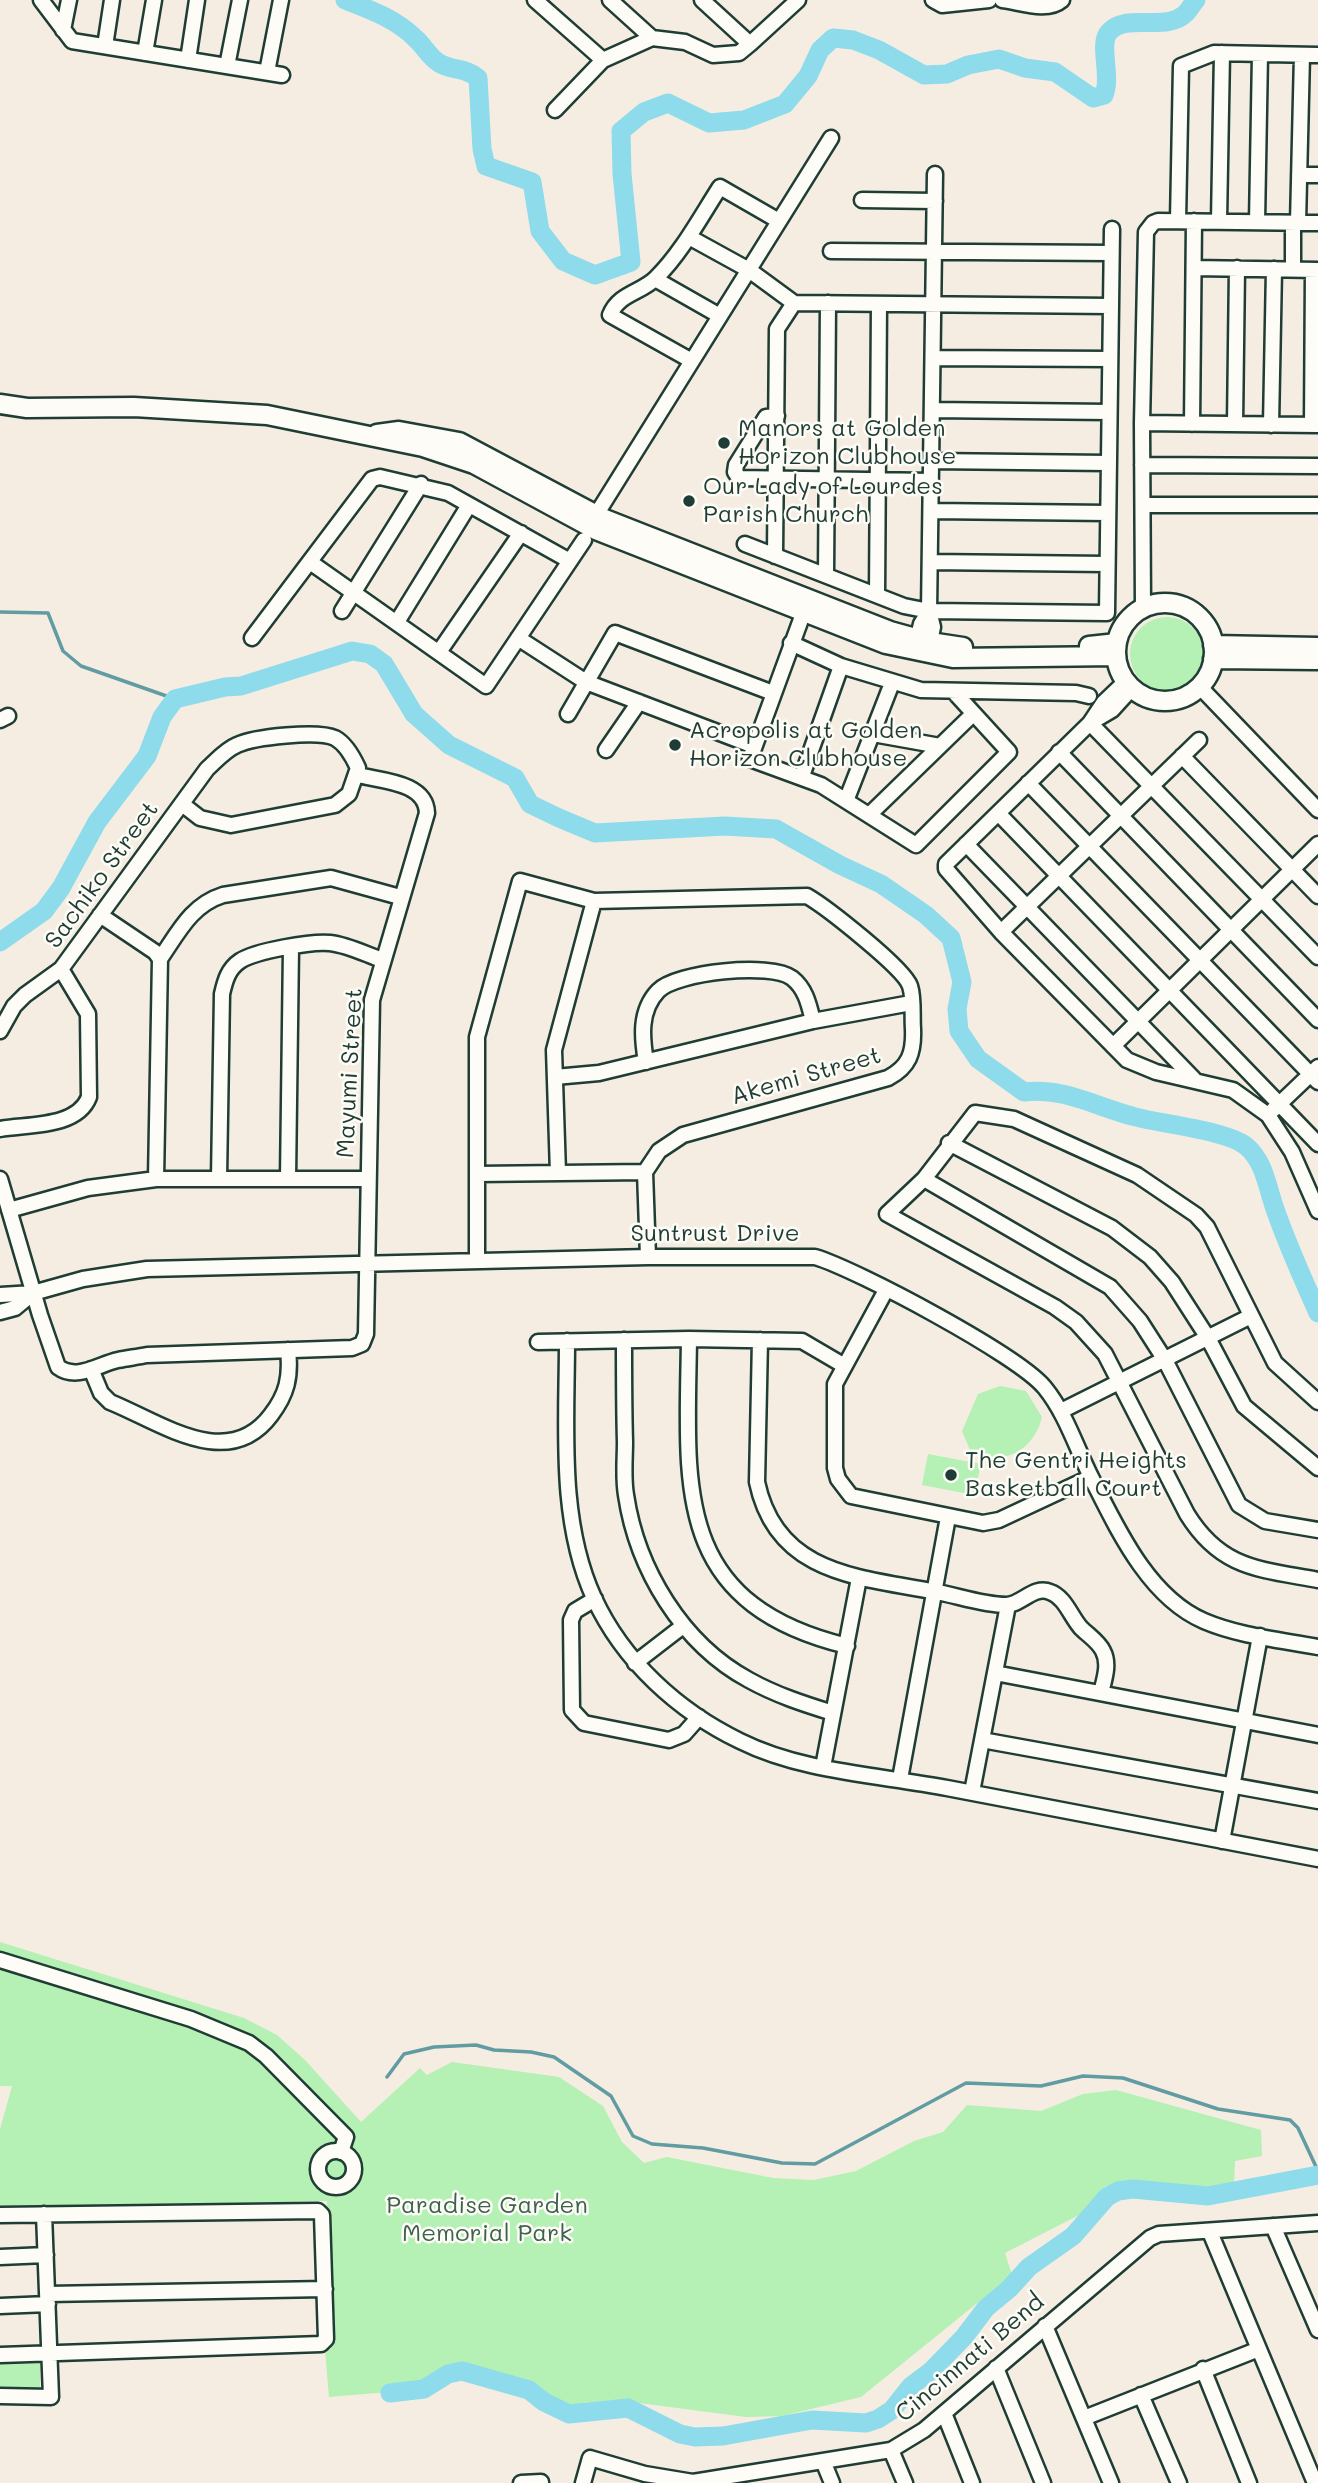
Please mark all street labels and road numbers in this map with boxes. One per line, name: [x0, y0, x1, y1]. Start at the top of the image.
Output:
street label: Sachiko Street: [39, 796, 165, 954]
street label: Mayumi Street: [331, 987, 369, 1159]
street label: Akemi Street: [728, 1041, 884, 1111]
street label: Suntrust Drive: [630, 1220, 800, 1248]
street label: Cincinnati Bend: [890, 2288, 1050, 2428]

